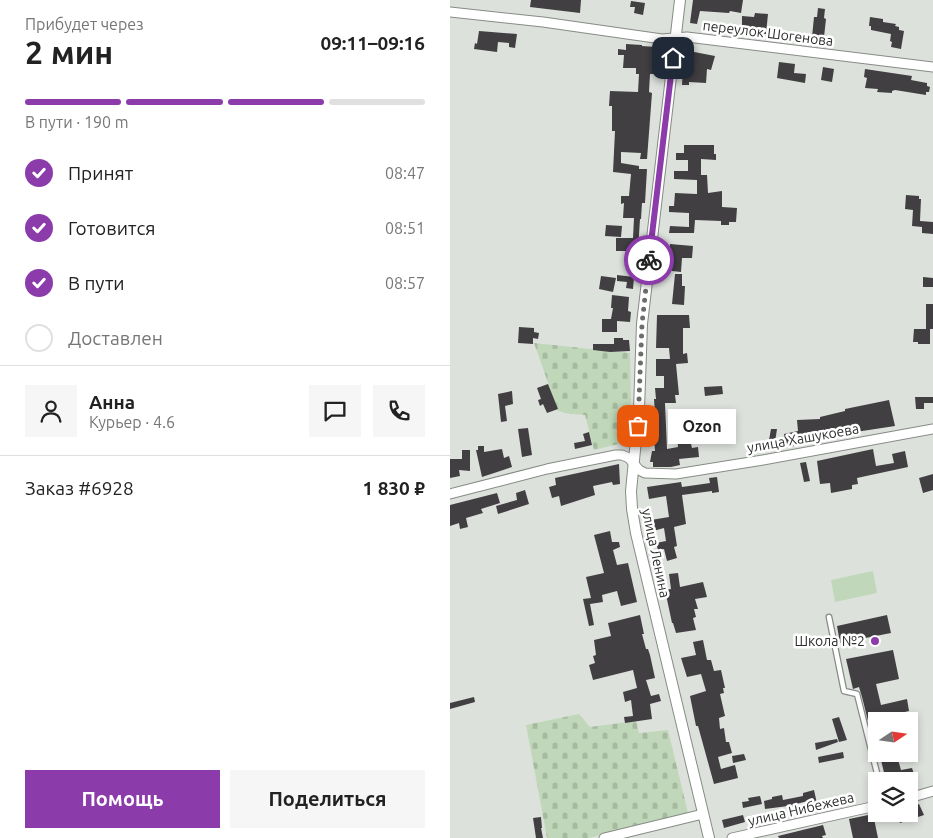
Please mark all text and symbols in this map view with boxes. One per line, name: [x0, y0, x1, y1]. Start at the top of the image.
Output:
text: Прибудет через: [25, 15, 144, 33]
street label: переулок Шогенова: [702, 17, 834, 49]
text: 09:11–09:16: [320, 32, 425, 54]
text: 2 мин: [25, 34, 113, 70]
pin: [652, 37, 694, 79]
icon: home: [659, 44, 687, 72]
text: В пути · 190 m: [25, 113, 128, 131]
icon: check: [25, 159, 53, 187]
text: Принят: [68, 162, 133, 184]
text: 08:47: [385, 164, 425, 182]
icon: check: [25, 214, 53, 242]
text: Готовится: [68, 217, 155, 239]
text: 08:51: [385, 219, 425, 237]
courier: [624, 235, 674, 285]
icon: bike: [635, 246, 663, 274]
icon: check: [25, 269, 53, 297]
text: В пути: [68, 272, 125, 294]
text: 08:57: [385, 274, 425, 292]
text: Доставлен: [68, 327, 163, 349]
button: person: [25, 385, 77, 437]
button: chat: [309, 385, 361, 437]
button: phone: [373, 385, 425, 437]
text: Анна: [89, 391, 135, 413]
pin: [617, 405, 659, 447]
callout: Ozon: [668, 408, 736, 444]
icon: bag: [624, 412, 652, 440]
text: Курьер · 4.6: [89, 413, 175, 431]
text: Ozon: [682, 417, 722, 435]
street label: улица Хашукоева: [746, 420, 860, 456]
text: Заказ #6928: [25, 477, 134, 499]
text: 1 830 ₽: [362, 477, 425, 499]
street label: улица Ленина: [639, 507, 673, 599]
place label: Школа №2: [794, 633, 865, 649]
marker: Школа №2: [869, 635, 881, 647]
north arrow: [868, 712, 918, 762]
map controls: [868, 712, 918, 822]
button: Помощь: [25, 770, 220, 828]
button: Поделиться: [230, 770, 425, 828]
button: layers: [868, 772, 918, 822]
street label: улица Нибежева: [746, 789, 856, 829]

